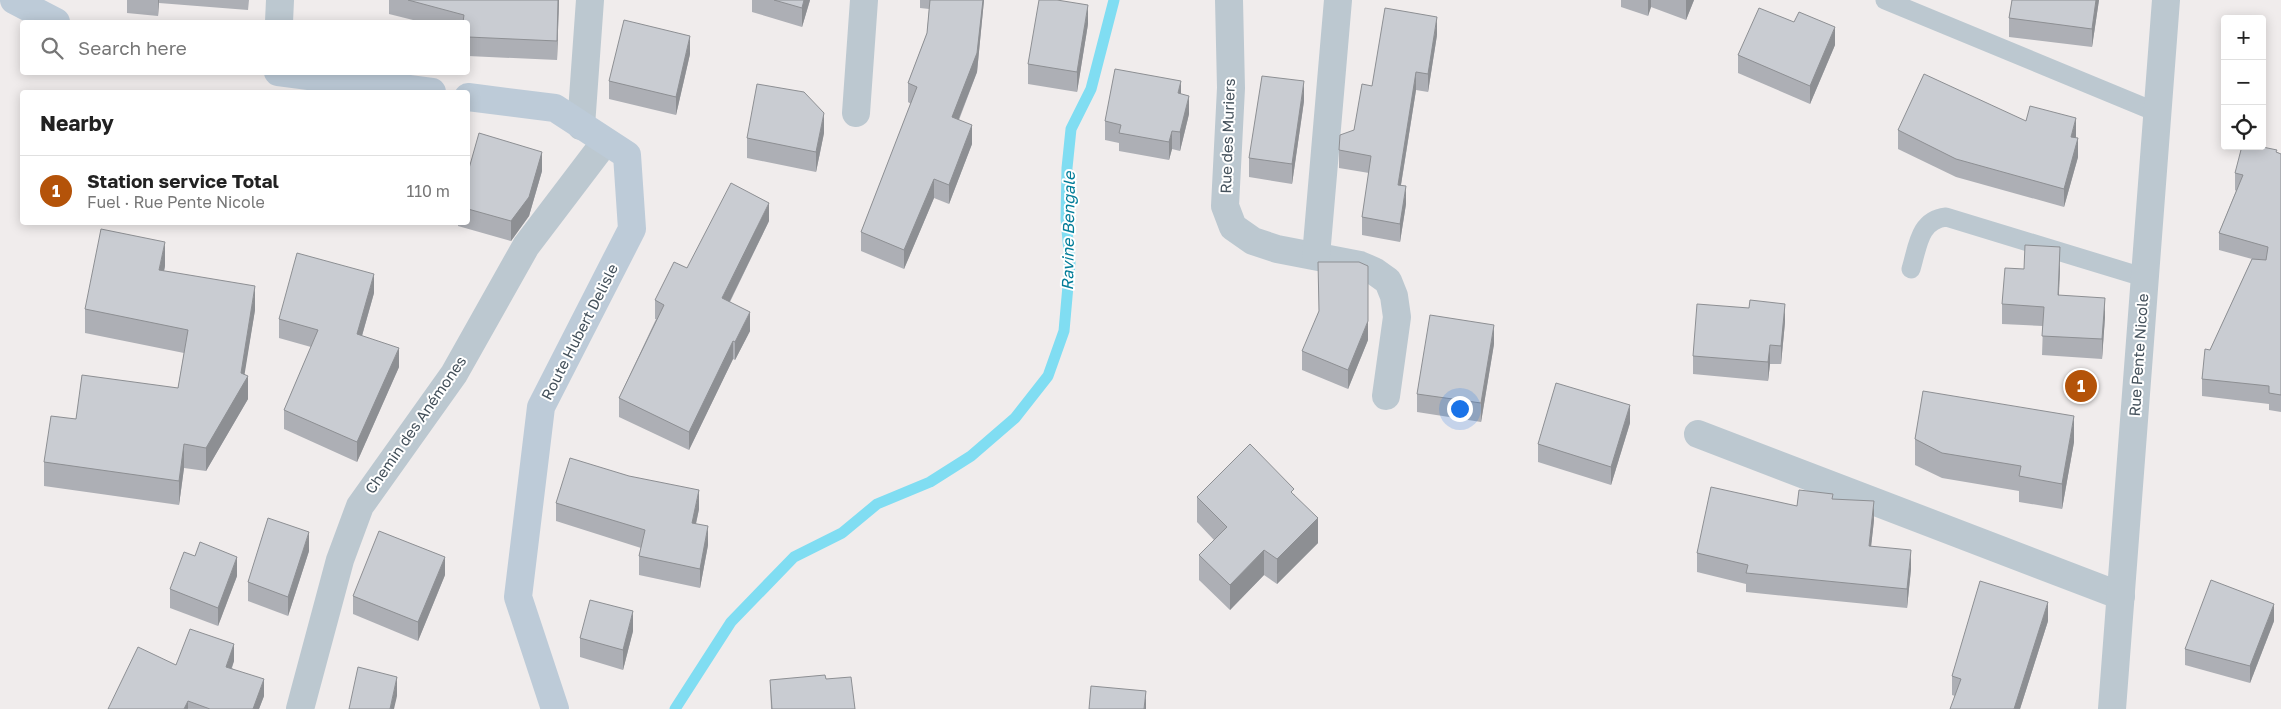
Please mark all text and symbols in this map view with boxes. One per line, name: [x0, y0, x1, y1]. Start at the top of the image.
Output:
map controls: [2221, 15, 2266, 150]
button: +: [2221, 15, 2266, 60]
search box: [20, 20, 470, 75]
icon: search: [38, 34, 66, 62]
text: Search here: [78, 36, 187, 59]
button: −: [2221, 60, 2266, 105]
street label: Rue des Muriers: [1216, 78, 1238, 194]
button: locate: [2221, 105, 2266, 150]
text: Nearby: [40, 110, 114, 136]
text: Station service Total: [87, 169, 279, 192]
water label: Ravine Bengale: [1057, 170, 1079, 291]
text: 1: [52, 181, 60, 201]
text: 110 m: [406, 181, 450, 201]
text: Fuel · Rue Pente Nicole: [87, 192, 265, 212]
street label: Route Hubert Delisle: [537, 260, 621, 403]
street label: Rue Pente Nicole: [2125, 293, 2151, 417]
street label: Chemin des Anémones: [361, 352, 470, 497]
pin: 1: [2065, 367, 2097, 405]
your location: [1447, 396, 1473, 422]

